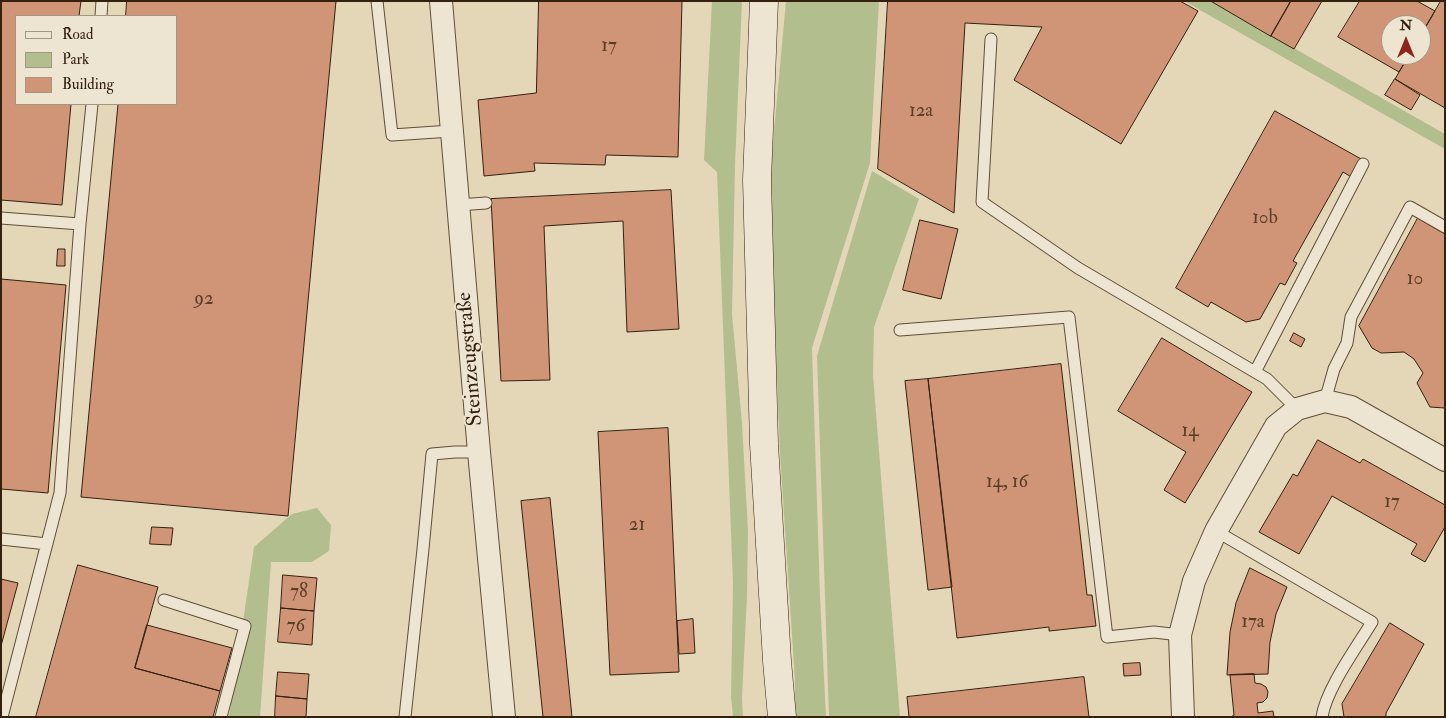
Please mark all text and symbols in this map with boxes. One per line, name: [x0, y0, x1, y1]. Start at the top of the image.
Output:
legend: [15, 15, 178, 105]
north arrow: [1381, 15, 1431, 65]
text: N: [1400, 17, 1412, 34]
text: Road: [62, 25, 93, 44]
house number: 17: [601, 36, 617, 58]
text: Park: [62, 50, 89, 69]
text: Building: [62, 75, 114, 94]
house number: 12a: [909, 101, 933, 123]
house number: 10b: [1252, 208, 1278, 230]
house number: 10: [1407, 269, 1423, 291]
house number: 92: [194, 289, 214, 311]
street label: Steinzeugstraße: [453, 291, 489, 427]
house number: 14: [1181, 421, 1199, 443]
house number: 14, 16: [986, 472, 1028, 494]
house number: 17: [1384, 492, 1400, 514]
house number: 21: [629, 515, 645, 537]
house number: 78: [290, 582, 308, 604]
house number: 17a: [1241, 612, 1265, 634]
house number: 76: [287, 616, 305, 638]

